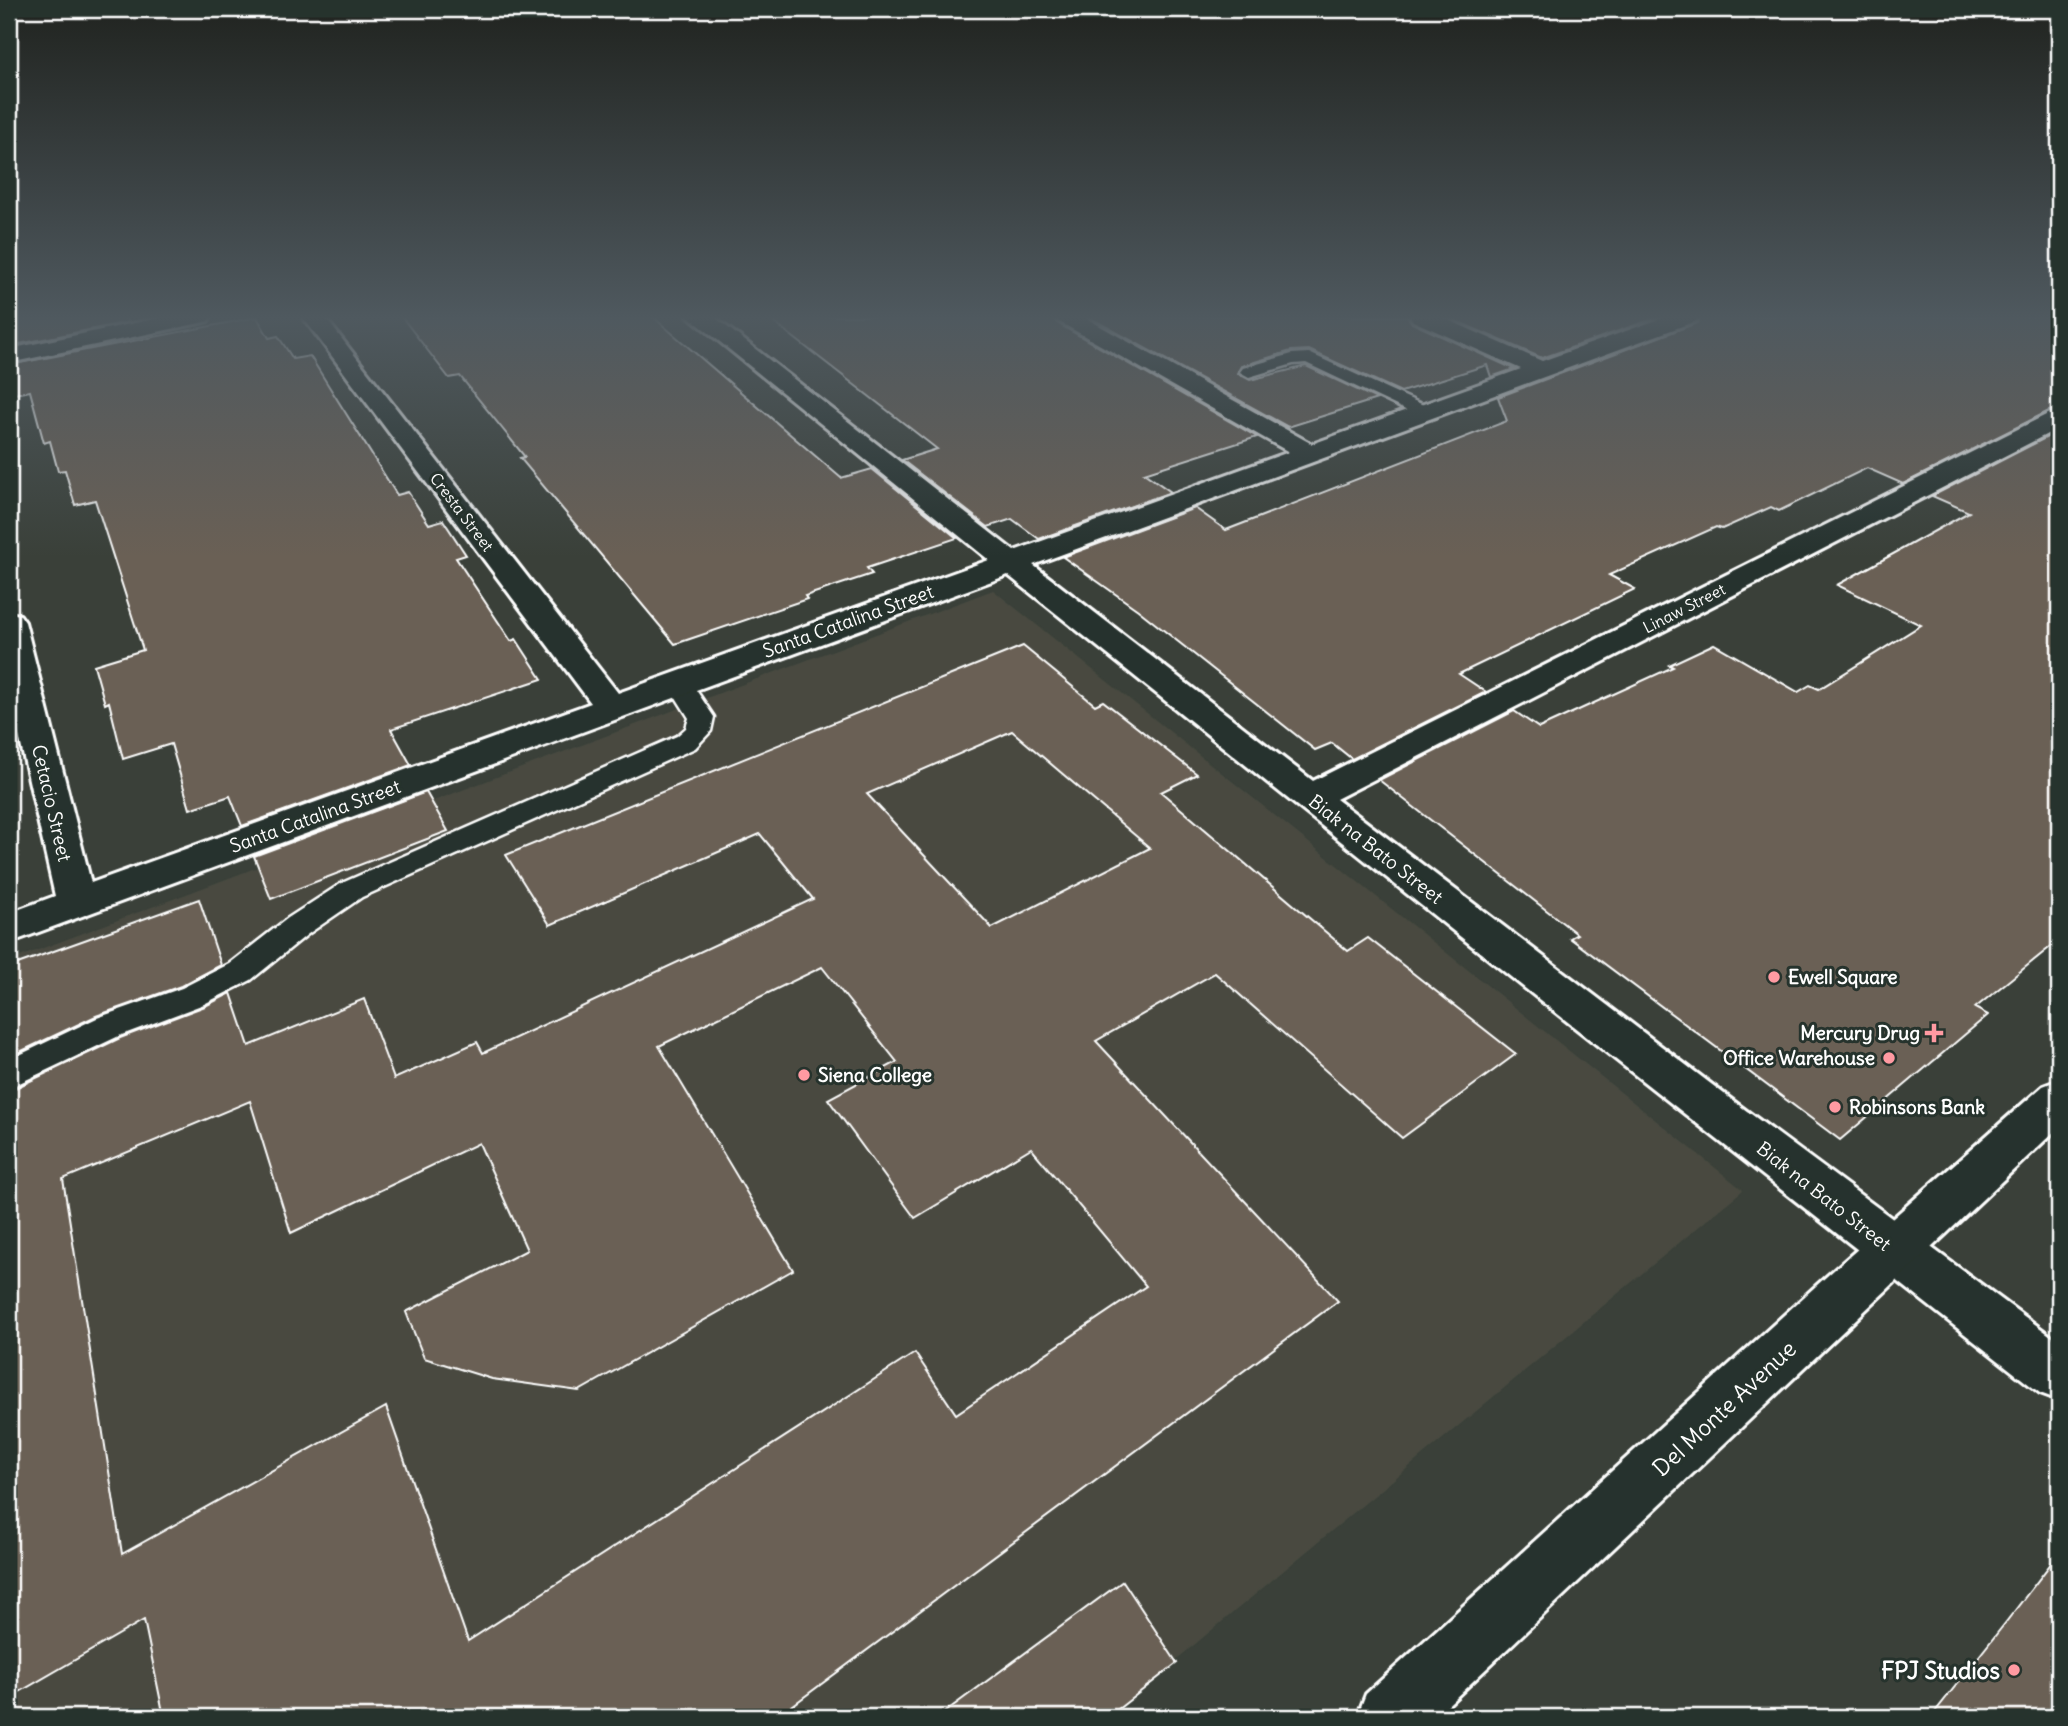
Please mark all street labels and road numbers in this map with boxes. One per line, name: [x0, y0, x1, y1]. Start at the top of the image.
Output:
street label: Cresta Street: [426, 469, 498, 556]
street label: Linaw Street: [1639, 578, 1729, 637]
street label: Santa Catalina Street: [759, 579, 937, 663]
street label: Cetacio Street: [27, 742, 77, 864]
street label: Santa Catalina Street: [226, 774, 404, 858]
street label: Biak na Bato Street: [1304, 789, 1448, 909]
street label: Biak na Bato Street: [1752, 1136, 1896, 1256]
street label: Del Monte Avenue: [1646, 1334, 1802, 1482]

